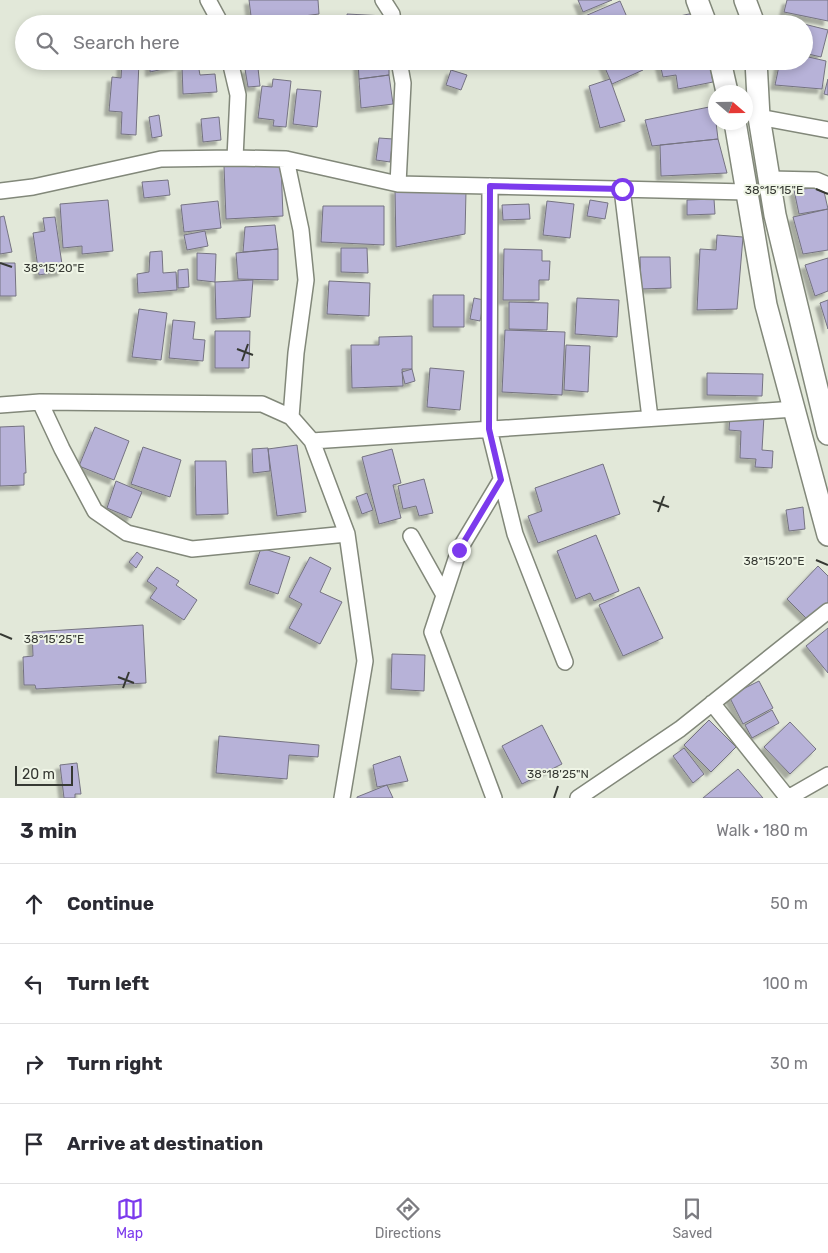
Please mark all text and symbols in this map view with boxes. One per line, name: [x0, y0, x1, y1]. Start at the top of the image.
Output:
search box: [15, 15, 813, 70]
icon: search: [33, 29, 61, 57]
text: Search here: [73, 31, 180, 54]
north arrow: [708, 85, 753, 130]
route start: [611, 178, 634, 201]
text: 38°15'15"E: [745, 183, 803, 197]
text: 38°15'20"E: [24, 261, 84, 275]
route end: [448, 539, 471, 562]
text: 38°15'20"E: [744, 554, 804, 568]
text: 38°15'25"E: [24, 632, 84, 646]
scale bar: [15, 763, 72, 786]
text: 20 m: [22, 766, 55, 783]
text: 38°18'25"N: [527, 767, 589, 781]
text: 3 min: [20, 818, 77, 843]
text: Walk · 180 m: [716, 821, 808, 840]
icon: ahead: [20, 890, 48, 918]
text: Continue: [67, 892, 154, 915]
text: 50 m: [770, 894, 808, 913]
icon: left: [20, 970, 48, 998]
text: Turn left: [67, 972, 149, 995]
text: 100 m: [763, 974, 808, 993]
icon: right: [20, 1050, 48, 1078]
text: Turn right: [67, 1052, 162, 1075]
text: 30 m: [770, 1054, 808, 1073]
icon: arrive: [20, 1130, 48, 1158]
text: Arrive at destination: [67, 1132, 263, 1155]
tab: Map: [116, 1195, 144, 1242]
tab: Directions: [375, 1195, 441, 1242]
tab: Saved: [672, 1195, 712, 1242]

